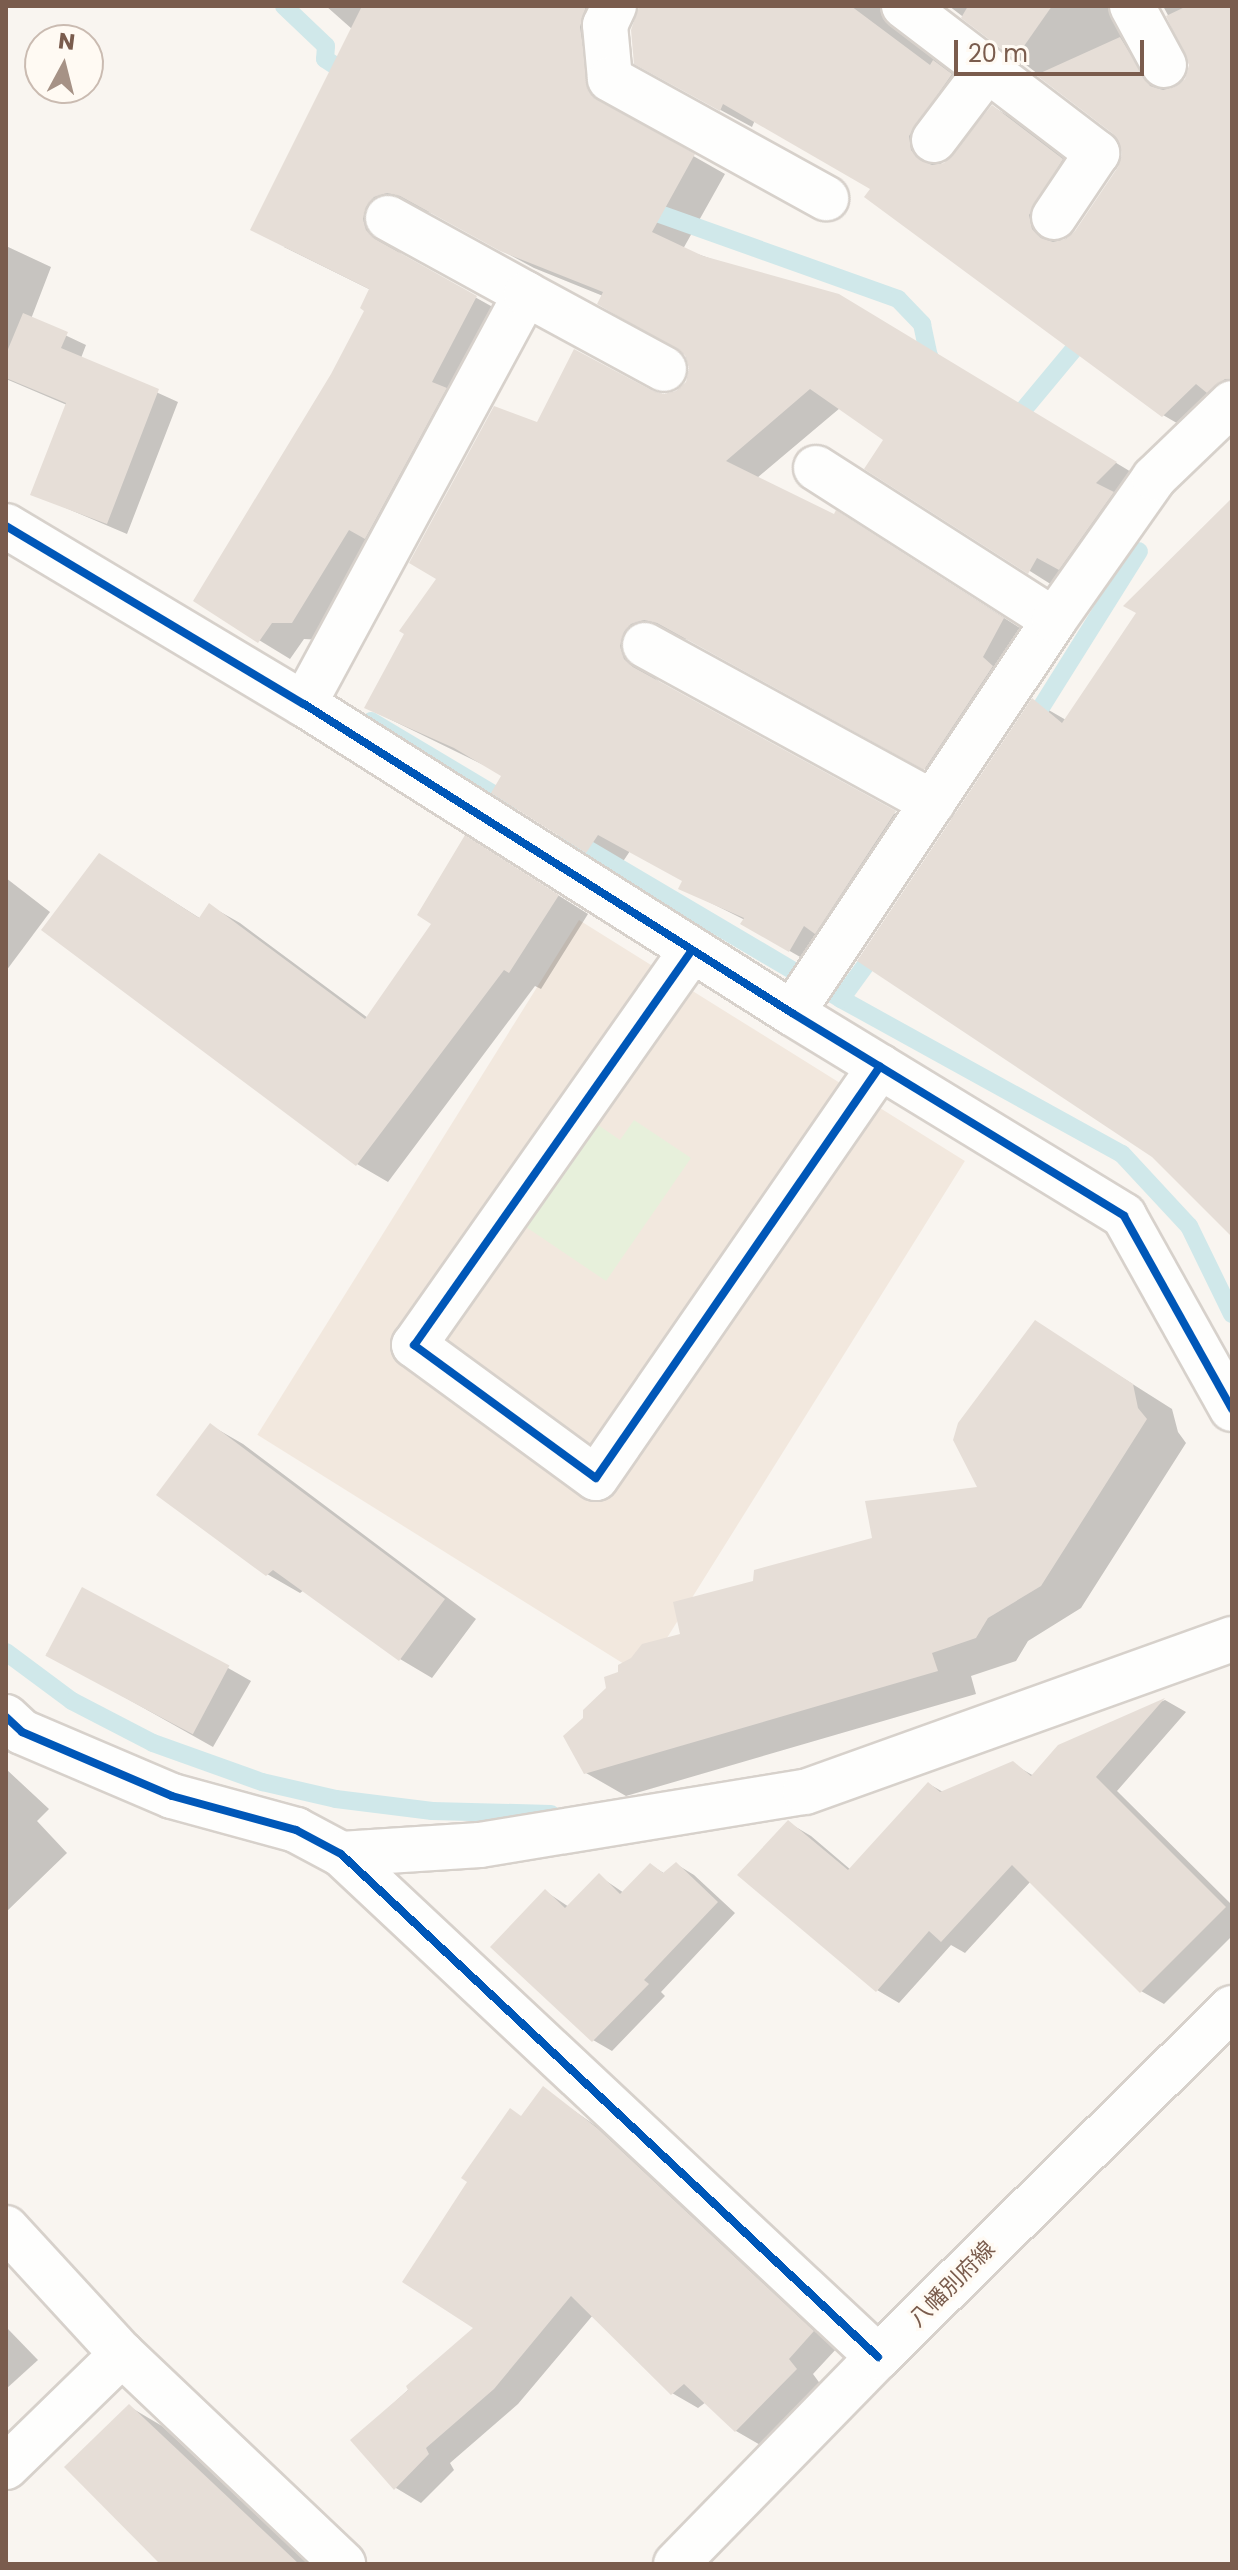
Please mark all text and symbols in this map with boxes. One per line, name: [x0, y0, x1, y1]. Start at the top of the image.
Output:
north arrow: [24, 24, 104, 104]
scale bar: [958, 24, 1148, 74]
text: N: [57, 25, 77, 58]
text: 20 m: [968, 37, 1028, 70]
street label: 八幡別府線: [904, 2236, 1000, 2332]

